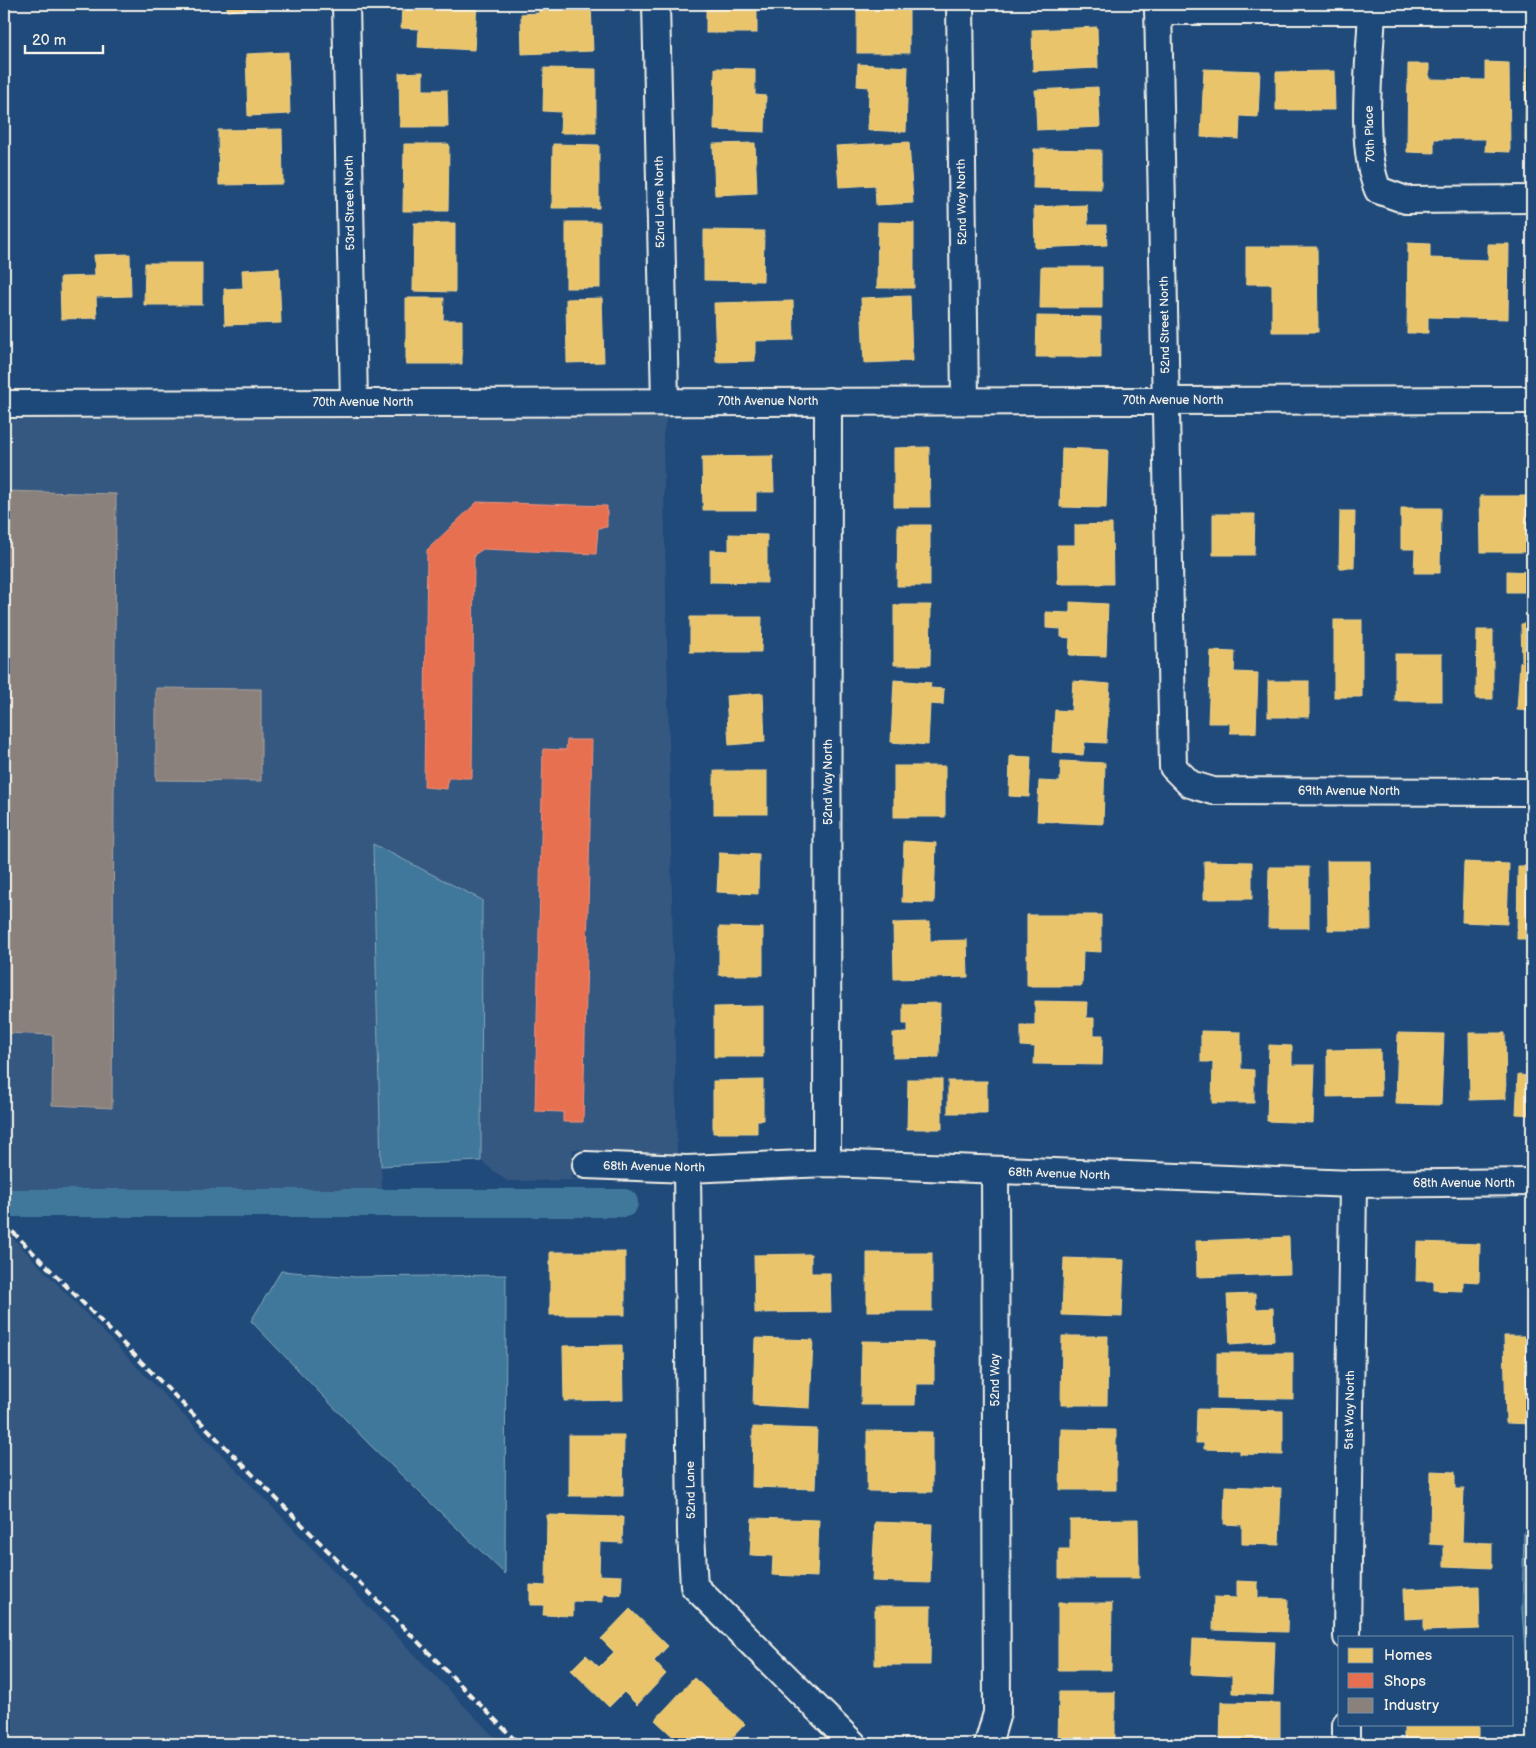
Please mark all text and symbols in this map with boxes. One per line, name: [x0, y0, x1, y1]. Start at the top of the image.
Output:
scale bar: [25, 22, 102, 54]
text: 20 m: [32, 31, 66, 50]
street label: 70th Place: [1362, 105, 1378, 163]
street label: 53rd Street North: [342, 155, 358, 251]
street label: 52nd Lane North: [652, 156, 668, 248]
street label: 52nd Way North: [954, 159, 970, 245]
street label: 52nd Street North: [1157, 276, 1173, 374]
street label: 70th Avenue North: [1123, 393, 1224, 408]
street label: 70th Avenue North: [718, 394, 819, 409]
street label: 70th Avenue North: [313, 395, 414, 410]
street label: 52nd Way North: [821, 739, 836, 825]
street label: 69th Avenue North: [1298, 784, 1400, 799]
street label: 68th Avenue North: [603, 1159, 705, 1175]
street label: 68th Avenue North: [1008, 1165, 1111, 1183]
street label: 68th Avenue North: [1413, 1176, 1515, 1191]
street label: 52nd Way: [988, 1353, 1003, 1406]
street label: 51st Way North: [1342, 1370, 1358, 1450]
street label: 52nd Lane: [683, 1461, 699, 1519]
legend: [1338, 1636, 1514, 1726]
text: Homes: [1384, 1646, 1433, 1665]
text: Shops: [1384, 1672, 1427, 1691]
text: Industry: [1384, 1696, 1439, 1715]

